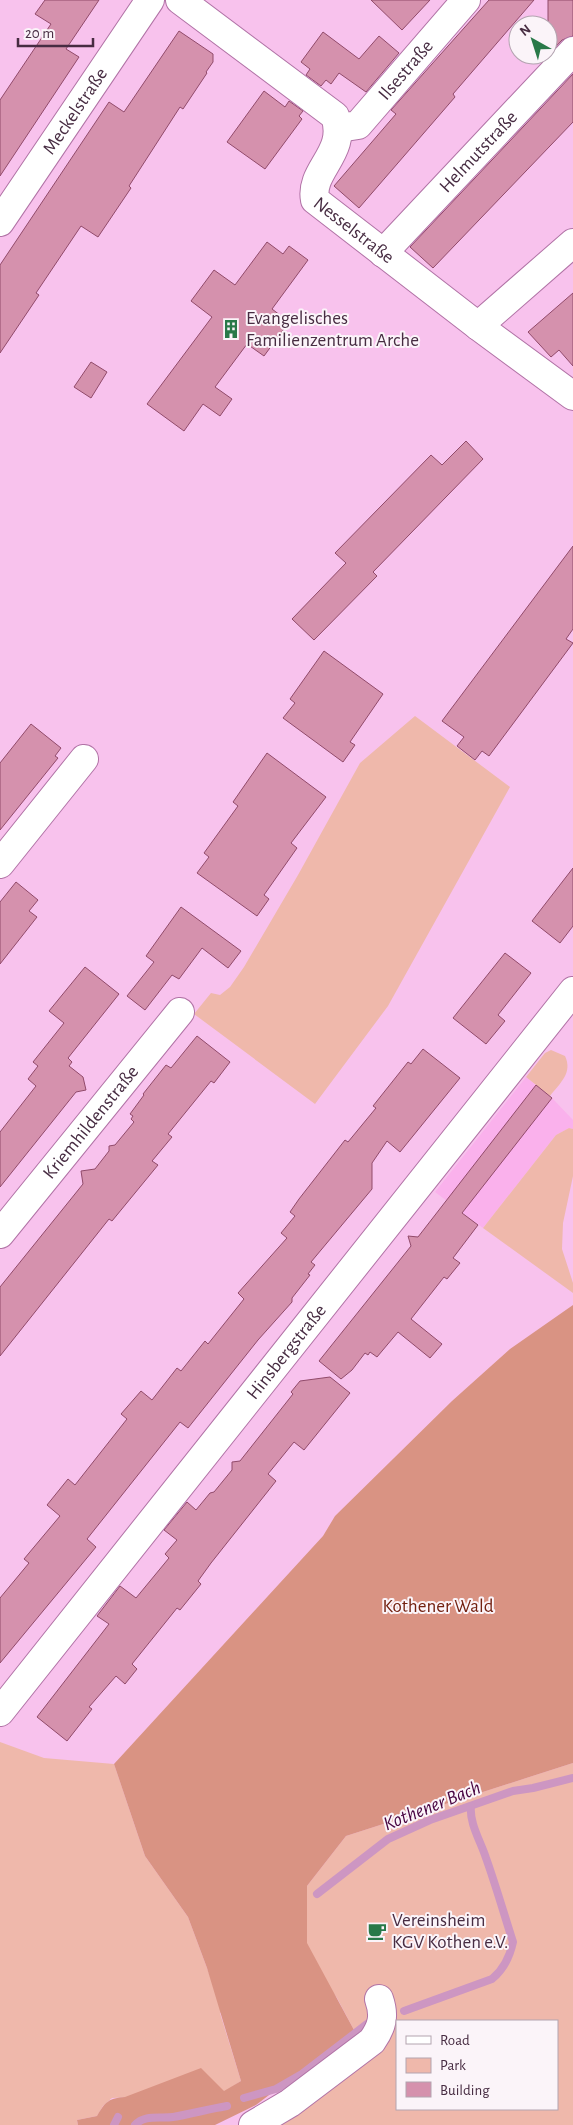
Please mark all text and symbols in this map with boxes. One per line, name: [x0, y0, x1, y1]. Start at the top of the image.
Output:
scale bar: [18, 15, 92, 47]
north arrow: [508, 15, 558, 65]
text: N: [517, 22, 534, 39]
text: 20 m: [25, 26, 54, 41]
street label: Ilsestraße: [375, 36, 437, 104]
street label: Meckelstraße: [39, 64, 111, 158]
street label: Helmutstraße: [436, 107, 521, 196]
street label: Nesselstraße: [310, 193, 398, 267]
place label: Evangelisches Familienzentrum Arche: [246, 309, 419, 350]
building icon: Evangelisches Familienzentrum Arche: [220, 318, 242, 340]
street label: Kriemhildenstraße: [39, 1062, 142, 1182]
street label: Hinsbergstraße: [243, 1301, 330, 1403]
park label: Kothener Wald: [382, 1597, 494, 1616]
water label: Kothener Bach: [381, 1777, 483, 1835]
place label: Vereinsheim KGV Kothen e.V.: [392, 1911, 508, 1952]
cafe icon: Vereinsheim KGV Kothen e.V.: [366, 1920, 388, 1942]
legend: [396, 2020, 558, 2110]
text: Road: [440, 2033, 470, 2048]
text: Park: [440, 2058, 466, 2073]
text: Building: [440, 2083, 490, 2098]

